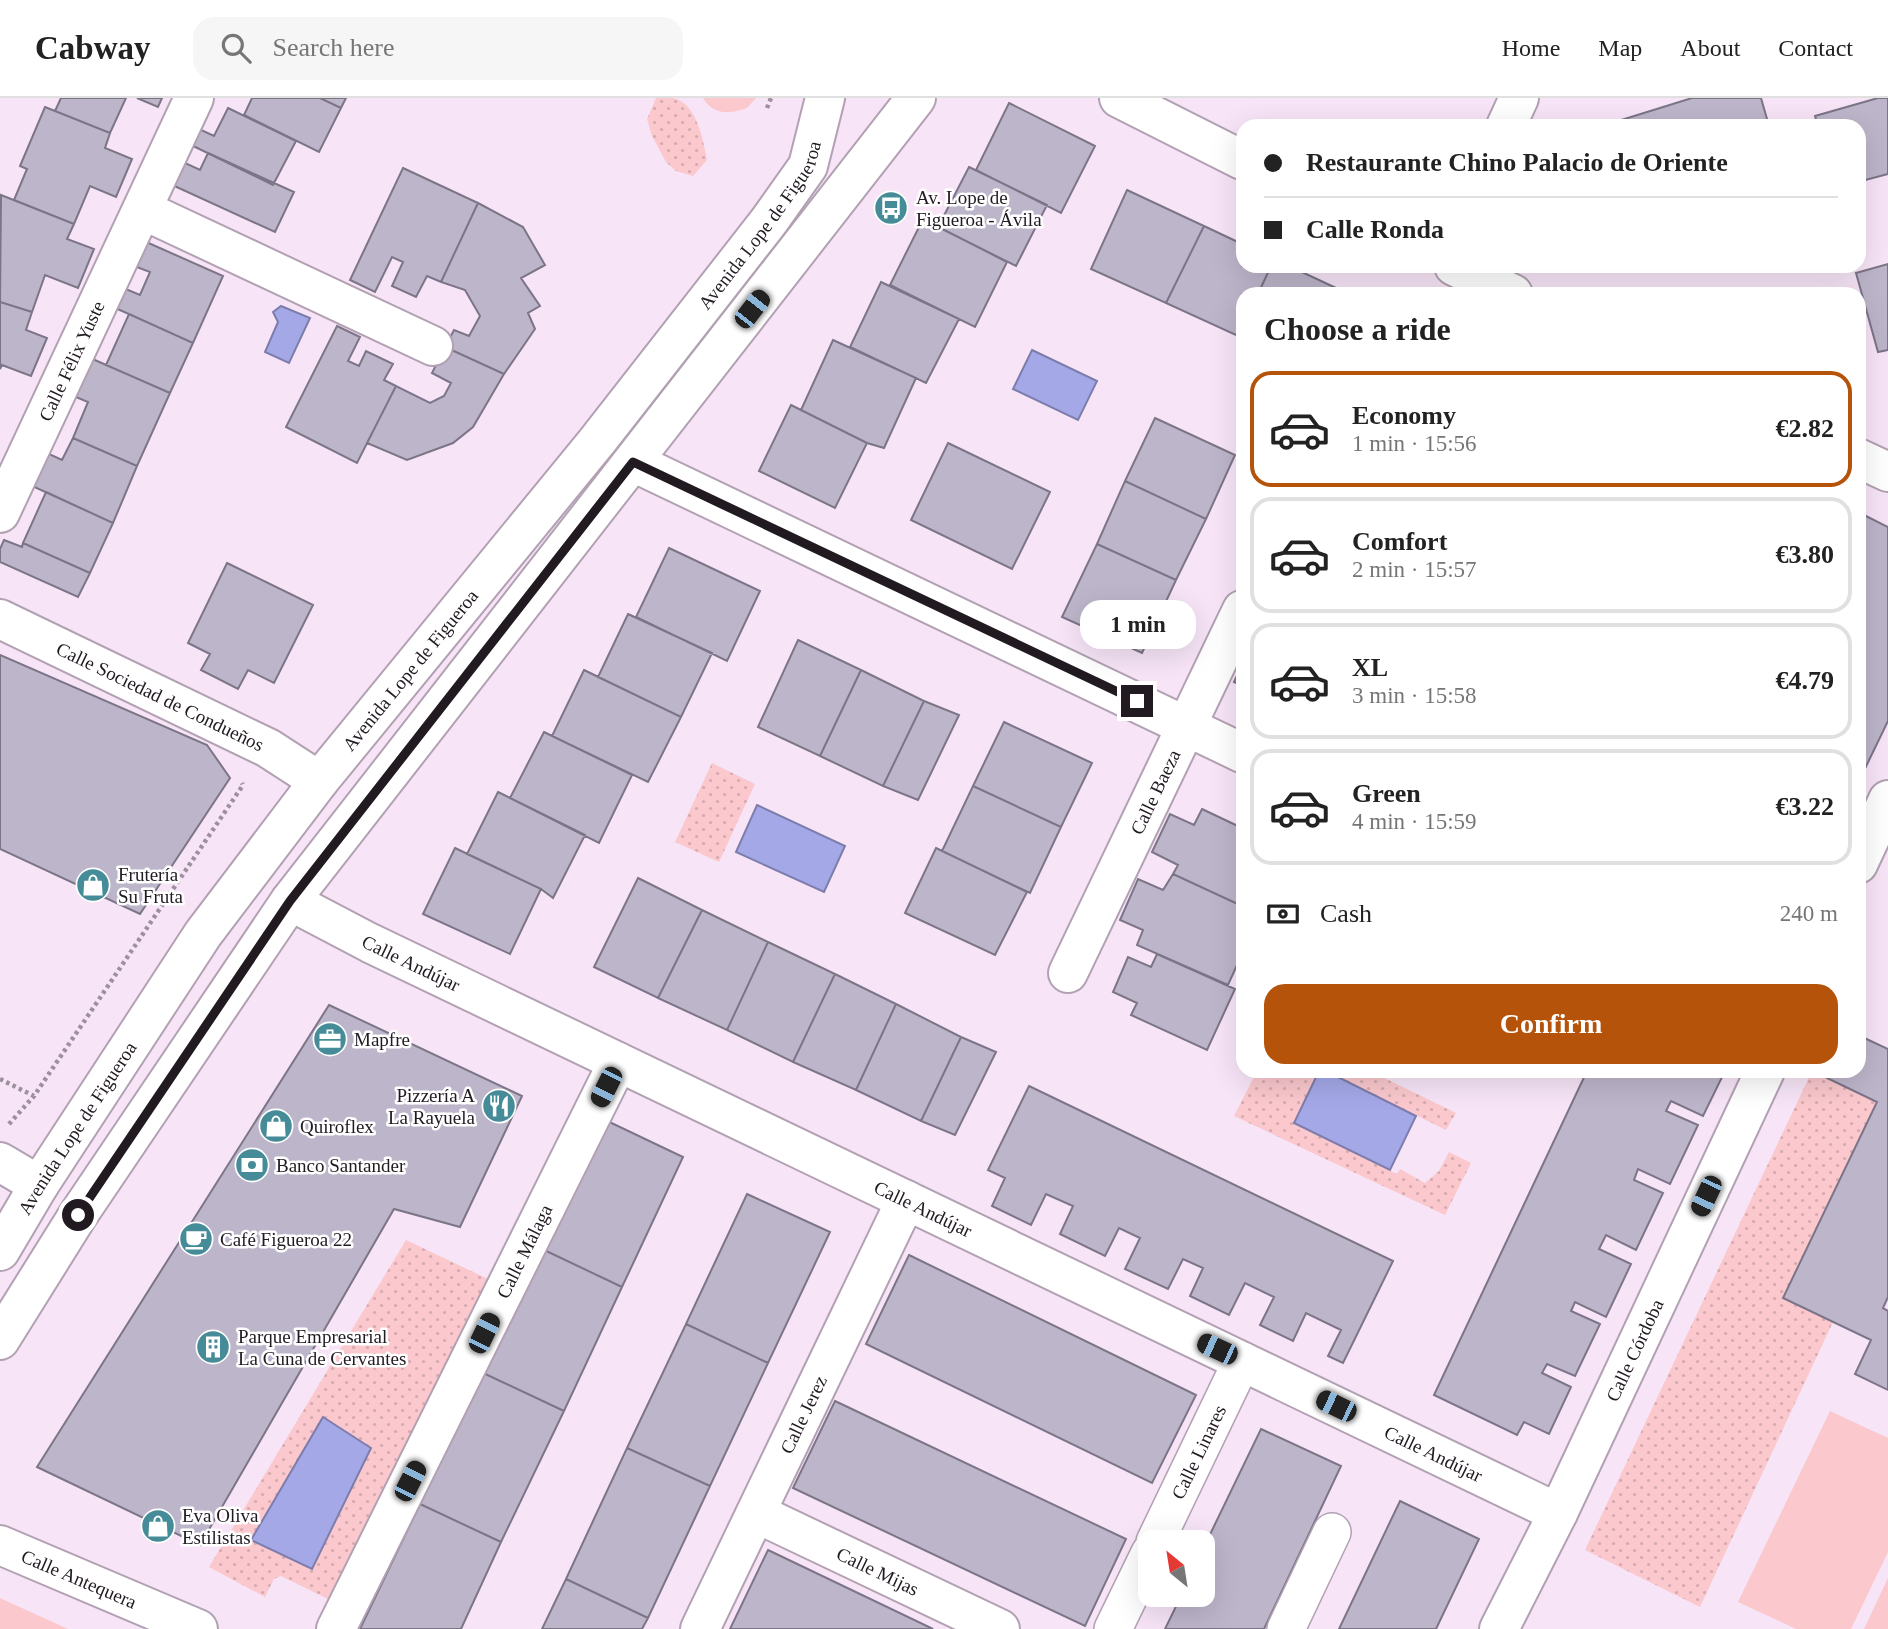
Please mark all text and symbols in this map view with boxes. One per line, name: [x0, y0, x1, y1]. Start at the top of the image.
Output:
search box: [193, 17, 683, 80]
icon: search: [217, 29, 255, 67]
text: Cabway: [35, 30, 151, 66]
text: Search here: [273, 33, 395, 62]
text: Home: [1502, 35, 1560, 61]
text: Map: [1598, 35, 1642, 61]
text: About: [1680, 35, 1740, 61]
text: Contact: [1778, 35, 1853, 61]
street label: Avenida Lope de Figueroa: [694, 138, 825, 314]
text: Restaurante Chino Palacio de Oriente: [1306, 148, 1728, 177]
place label: Av. Lope de Figueroa - Ávila: [916, 187, 1042, 230]
bus stop icon: Av. Lope de Figueroa - Ávila: [872, 189, 910, 227]
text: Calle Ronda: [1306, 215, 1444, 244]
car: [731, 286, 774, 332]
street label: Calle Félix Yuste: [35, 298, 109, 424]
text: Choose a ride: [1264, 311, 1451, 347]
icon: car: [1268, 398, 1331, 461]
text: Economy: [1352, 401, 1456, 430]
text: €2.82: [1776, 414, 1834, 443]
text: 1 min · 15:56: [1352, 431, 1477, 456]
icon: car: [1268, 524, 1331, 587]
text: Comfort: [1352, 527, 1447, 556]
text: €3.80: [1776, 540, 1834, 569]
text: 2 min · 15:57: [1352, 557, 1477, 582]
street label: Avenida Lope de Figueroa: [338, 585, 483, 755]
callout: 1 min: [1079, 600, 1195, 648]
text: 1 min: [1110, 612, 1166, 637]
street label: Calle Sociedad de Condueños: [53, 638, 267, 755]
icon: car: [1268, 650, 1331, 713]
text: XL: [1352, 653, 1388, 682]
text: €4.79: [1776, 666, 1834, 695]
text: 3 min · 15:58: [1352, 683, 1477, 708]
route end: [1121, 685, 1153, 717]
street label: Calle Baeza: [1126, 746, 1185, 838]
icon: car: [1268, 776, 1331, 839]
text: Green: [1352, 779, 1421, 808]
text: €3.22: [1776, 792, 1834, 821]
text: 4 min · 15:59: [1352, 809, 1477, 834]
place label: Frutería Su Fruta: [118, 864, 183, 907]
shop icon: Frutería Su Fruta: [74, 866, 112, 904]
icon: cash: [1264, 895, 1302, 933]
text: Cash: [1320, 899, 1372, 928]
text: 240 m: [1780, 901, 1838, 926]
street label: Calle Andújar: [358, 931, 464, 996]
button: Confirm: [1264, 984, 1838, 1064]
office icon: Mapfre: [311, 1020, 349, 1058]
place label: Mapfre: [354, 1029, 410, 1050]
street label: Avenida Lope de Figueroa: [14, 1037, 141, 1219]
car: [588, 1064, 625, 1110]
place label: Pizzería A La Rayuela: [388, 1085, 476, 1128]
restaurant icon: Pizzería A La Rayuela: [480, 1087, 518, 1125]
shop icon: Quiroflex: [257, 1107, 295, 1145]
place label: Quiroflex: [300, 1116, 374, 1137]
bank icon: Banco Santander: [233, 1146, 271, 1184]
place label: Banco Santander: [276, 1155, 406, 1176]
car: [1688, 1173, 1725, 1219]
street label: Calle Andújar: [871, 1176, 976, 1242]
route start: [62, 1199, 94, 1231]
street label: Calle Málaga: [492, 1201, 557, 1302]
cafe icon: Café Figueroa 22: [177, 1220, 215, 1258]
place label: Café Figueroa 22: [220, 1229, 352, 1250]
street label: Calle Córdoba: [1602, 1295, 1668, 1405]
car: [466, 1310, 503, 1356]
place label: Parque Empresarial La Cuna de Cervantes: [238, 1326, 406, 1369]
building icon: Parque Empresarial La Cuna de Cervantes: [194, 1328, 232, 1366]
car: [1194, 1331, 1241, 1367]
street label: Calle Jerez: [776, 1372, 831, 1457]
car: [1313, 1387, 1360, 1425]
street label: Calle Linares: [1167, 1402, 1230, 1503]
street label: Calle Andújar: [1381, 1421, 1486, 1486]
car: [392, 1458, 429, 1504]
place label: Eva Oliva Estilistas: [182, 1505, 259, 1548]
shop icon: Eva Oliva Estilistas: [139, 1507, 177, 1545]
north arrow: [1138, 1530, 1214, 1606]
map controls: [1138, 1530, 1215, 1607]
street label: Calle Mijas: [833, 1543, 922, 1600]
street label: Calle Antequera: [18, 1545, 140, 1613]

